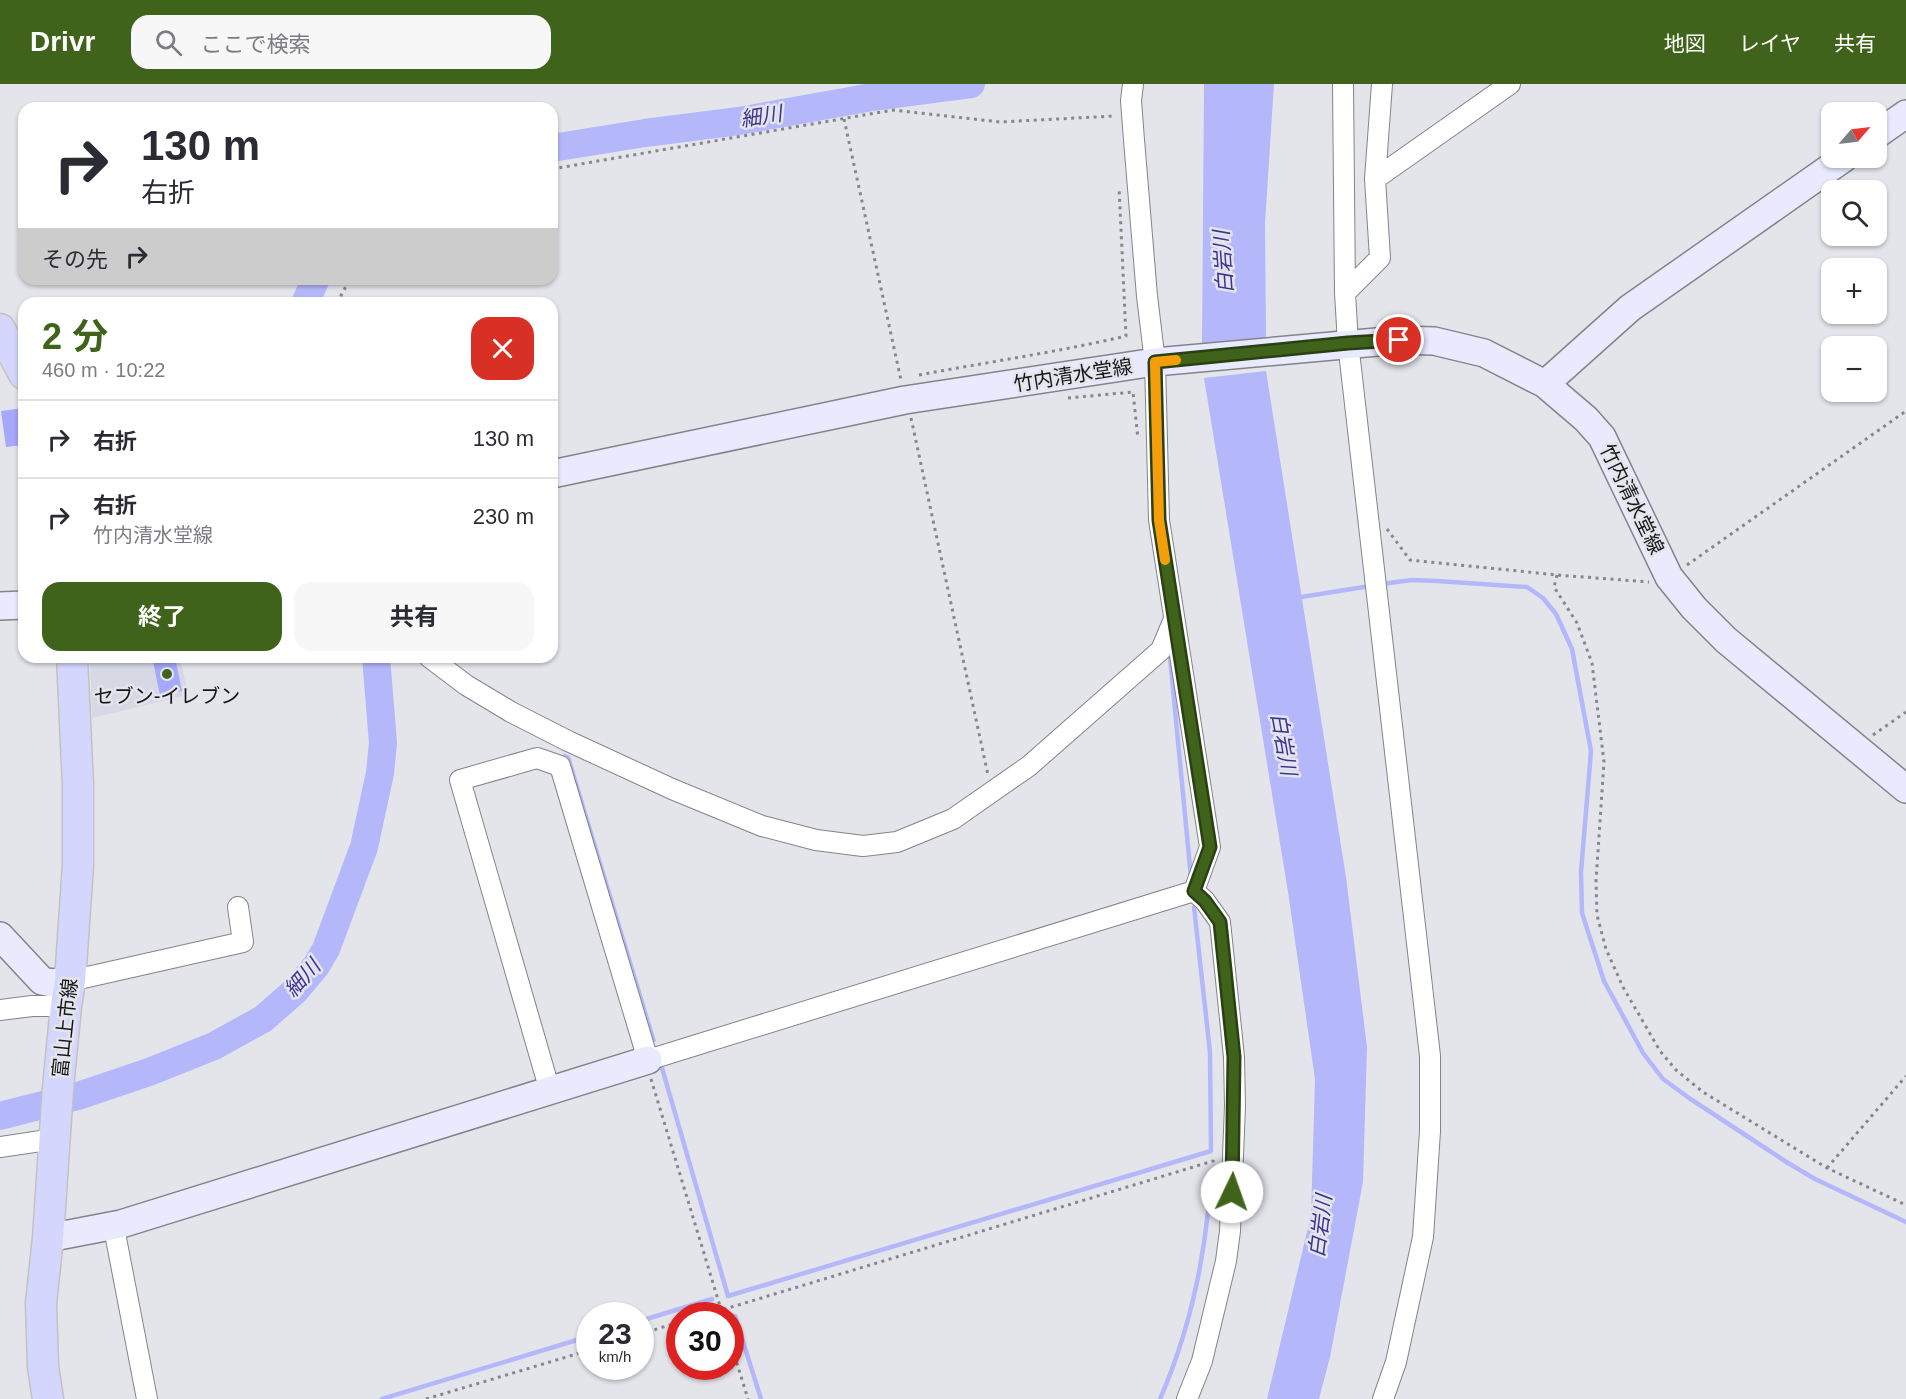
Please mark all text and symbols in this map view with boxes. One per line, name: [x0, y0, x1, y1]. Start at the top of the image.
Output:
search box: [131, 15, 551, 69]
text: Drivr: [30, 26, 95, 57]
icon: search: [152, 26, 185, 59]
text: ここで検索: [200, 32, 310, 57]
text: 地図: [1664, 32, 1706, 55]
text: レイヤ: [1739, 32, 1801, 55]
text: 共有: [1834, 32, 1876, 55]
water label: 細川: [738, 101, 786, 131]
north arrow: [1821, 102, 1887, 168]
map controls: [1821, 102, 1887, 402]
text: 130 m: [141, 122, 260, 169]
icon: right: [42, 126, 120, 204]
text: 右折: [141, 178, 195, 208]
button: search: [1821, 180, 1887, 246]
water label: 白岩川: [1209, 228, 1237, 294]
icon: right: [120, 240, 153, 273]
text: その先: [42, 247, 108, 272]
button: +: [1821, 258, 1887, 324]
pin: [1373, 314, 1424, 365]
text: 2 分: [42, 316, 108, 357]
button: close: [471, 317, 534, 380]
icon: arrive: [1382, 323, 1415, 356]
button: −: [1821, 336, 1887, 402]
street label: 竹内清水堂線: [1012, 355, 1134, 395]
text: 460 m · 10:22: [42, 359, 165, 381]
icon: right: [42, 423, 75, 456]
text: 130 m: [473, 426, 534, 451]
text: 右折: [93, 429, 137, 454]
street label: 竹内清水堂線: [1596, 440, 1668, 558]
text: 右折: [93, 493, 137, 518]
icon: right: [42, 501, 75, 534]
text: 230 m: [473, 504, 534, 529]
text: 竹内清水堂線: [93, 524, 213, 546]
button: 終了: [42, 582, 282, 651]
button: 共有: [294, 582, 534, 651]
marker: セブン-イレブン: [160, 667, 174, 681]
place label: セブン-イレブン: [94, 685, 240, 707]
water label: 白岩川: [1267, 711, 1301, 779]
water label: 細川: [279, 953, 326, 1001]
street label: 富山上市線: [49, 977, 81, 1079]
position arrow: [1200, 1160, 1264, 1224]
water label: 白岩川: [1305, 1191, 1335, 1259]
speed limit sign: 30: [666, 1302, 744, 1380]
text: 23: [598, 1317, 632, 1350]
text: km/h: [599, 1348, 631, 1365]

